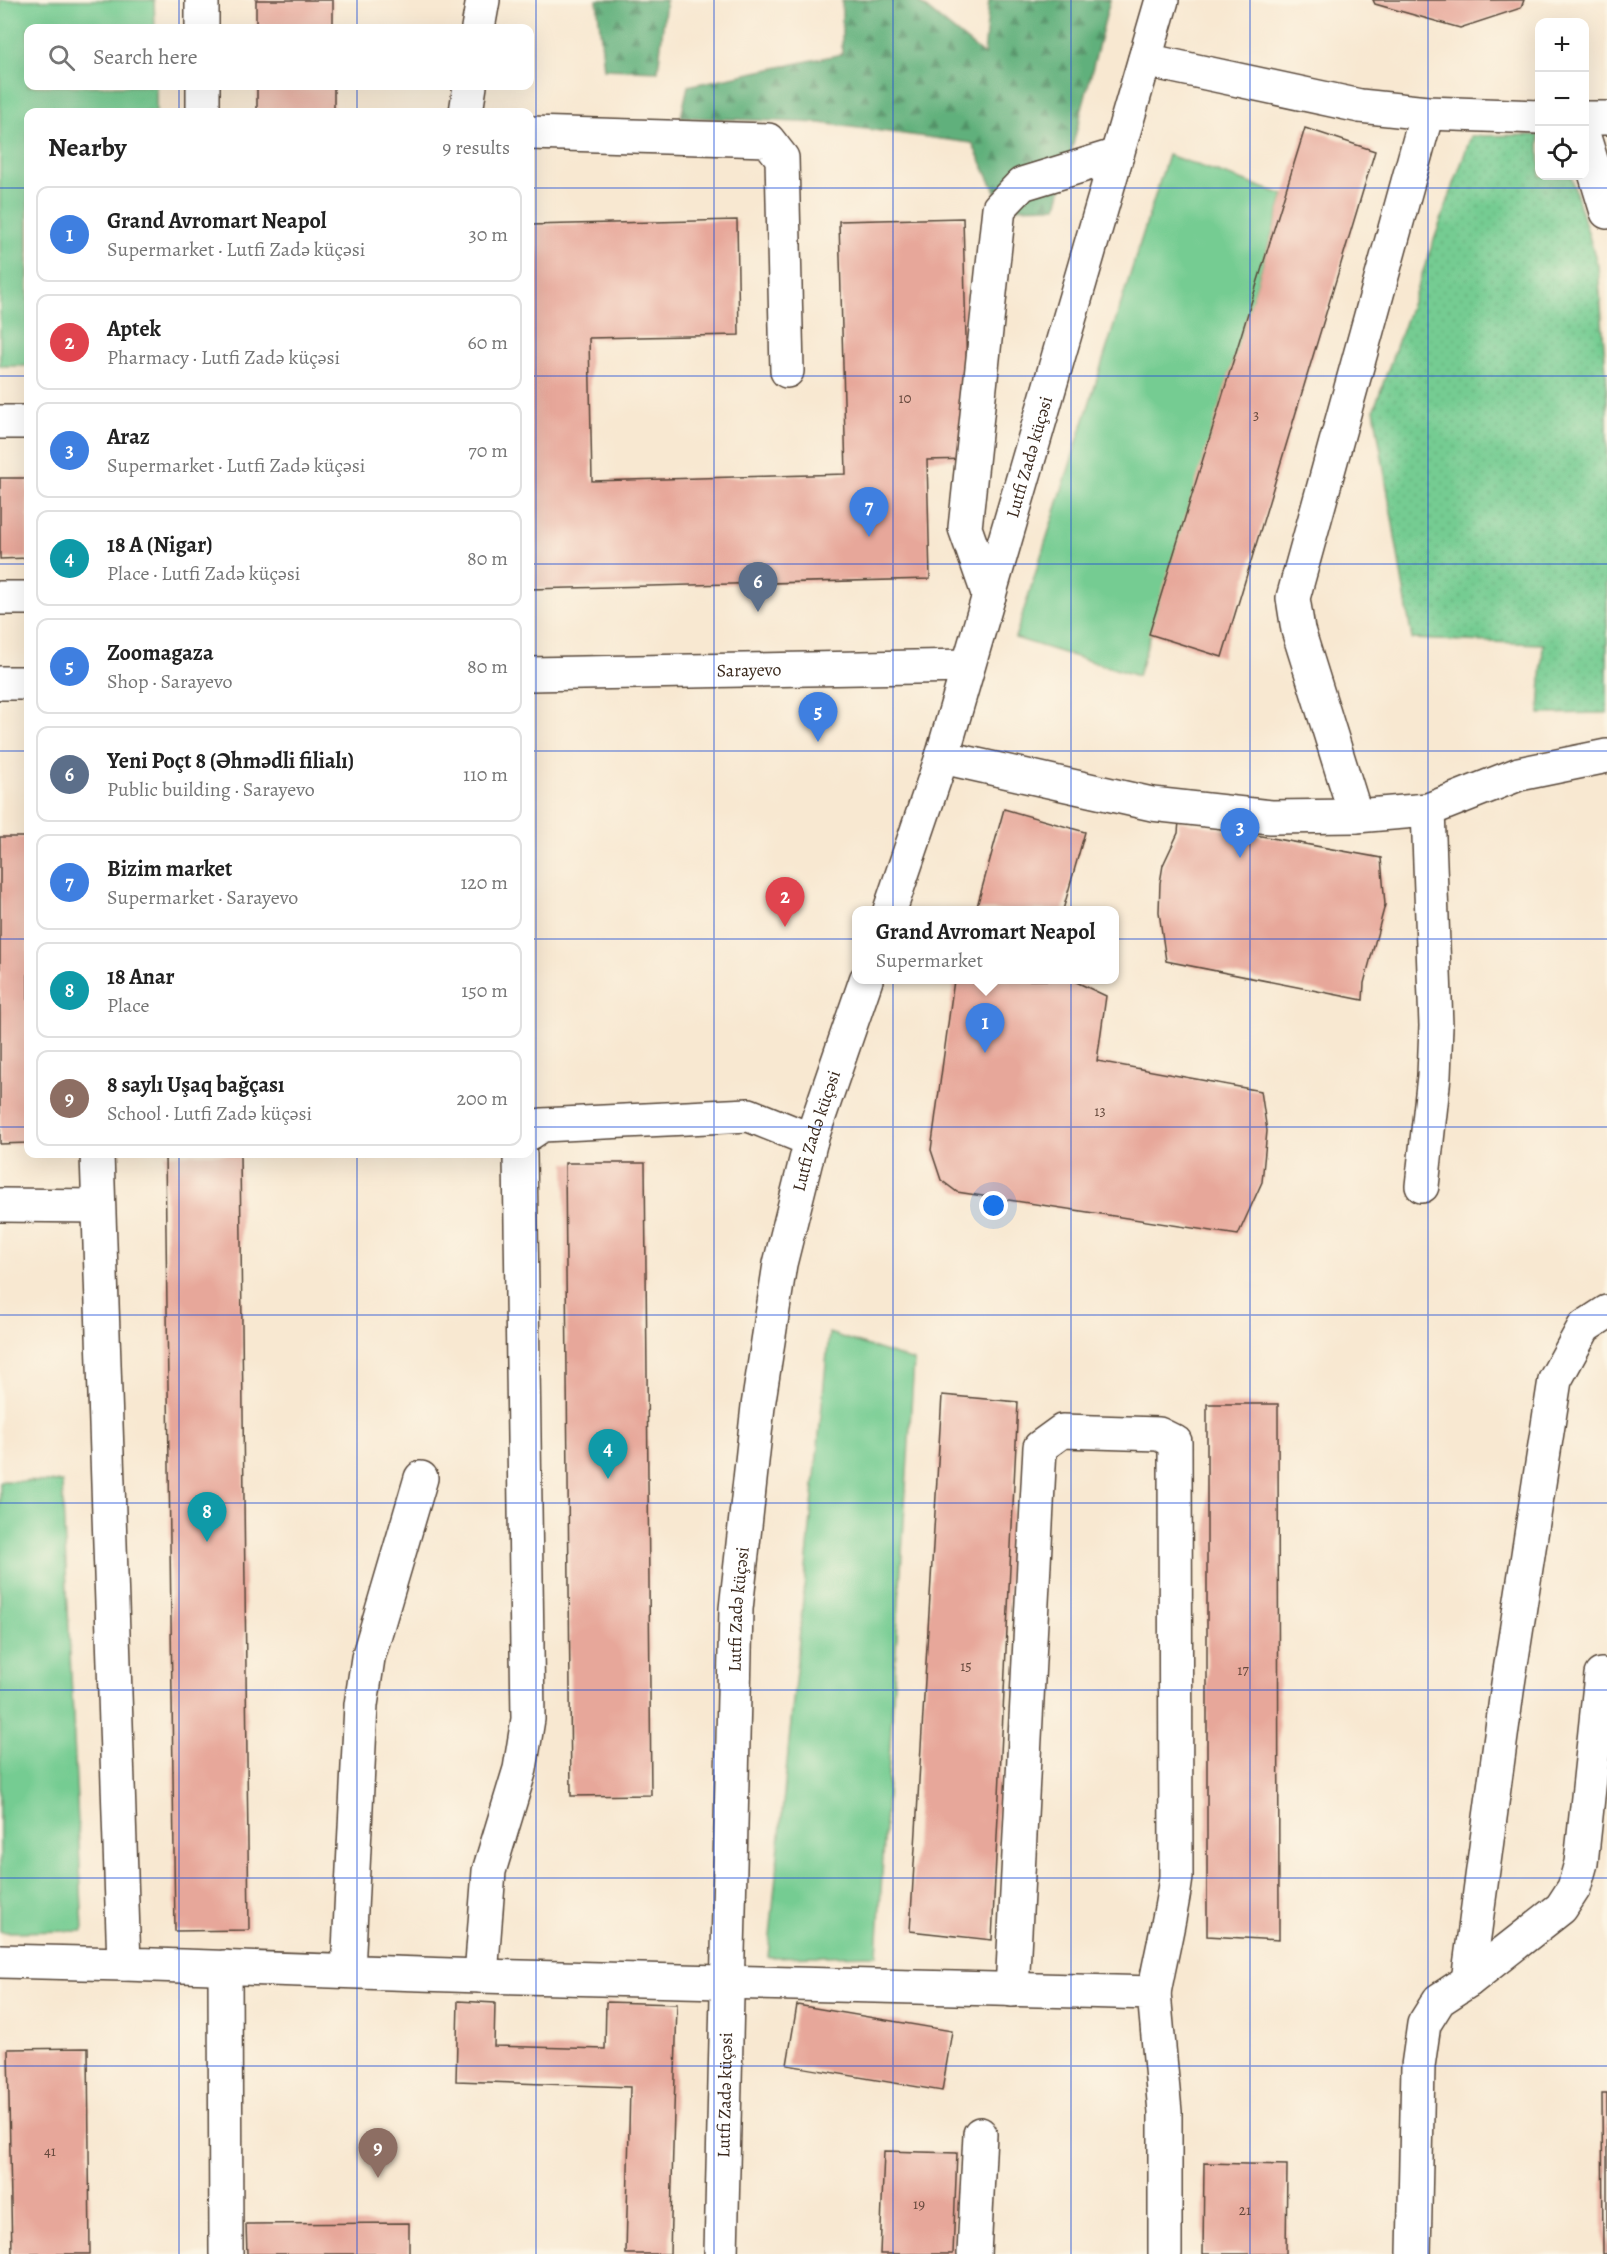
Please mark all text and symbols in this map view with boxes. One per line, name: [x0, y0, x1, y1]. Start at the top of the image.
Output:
map controls: [1535, 18, 1589, 180]
button: +: [1535, 18, 1589, 72]
search box: [24, 24, 534, 90]
icon: search: [45, 41, 78, 74]
text: Search here: [93, 42, 198, 72]
button: −: [1535, 72, 1589, 126]
button: locate: [1535, 126, 1589, 180]
text: Nearby: [48, 130, 127, 165]
text: 9 results: [442, 134, 510, 161]
text: Grand Avromart Neapol: [107, 206, 327, 236]
text: 1: [66, 221, 73, 248]
text: 30 m: [468, 221, 508, 248]
text: Supermarket · Lutfi Zadə küçəsi: [107, 236, 365, 263]
text: Aptek: [107, 314, 161, 344]
text: 2: [65, 329, 74, 356]
text: 60 m: [468, 329, 508, 356]
text: Pharmacy · Lutfi Zadə küçəsi: [107, 344, 340, 371]
house number: 10: [898, 388, 912, 408]
street label: Lutfi Zadə küçəsi: [1000, 393, 1058, 521]
house number: 3: [1253, 405, 1259, 425]
text: Araz: [107, 422, 150, 452]
text: 3: [65, 437, 74, 464]
text: 70 m: [468, 437, 508, 464]
text: Supermarket · Lutfi Zadə küçəsi: [107, 452, 365, 479]
pin: 7: [850, 488, 888, 537]
text: 18 A (Nigar): [107, 530, 213, 560]
text: 4: [65, 545, 74, 572]
text: 80 m: [467, 545, 508, 572]
text: Place · Lutfi Zadə küçəsi: [107, 560, 300, 587]
pin: 6: [738, 562, 777, 612]
text: Zoomagaza: [107, 638, 214, 668]
text: 5: [65, 653, 74, 680]
text: 80 m: [467, 653, 508, 680]
street label: Sarayevo: [716, 657, 782, 683]
text: Shop · Sarayevo: [107, 668, 233, 695]
pin: 5: [798, 692, 838, 742]
text: Yeni Poçt 8 (Əhmədli filialı): [107, 746, 354, 776]
text: 6: [65, 761, 74, 788]
text: 110 m: [463, 761, 508, 788]
text: Public building · Sarayevo: [107, 776, 315, 803]
pin: 3: [1220, 808, 1260, 858]
text: Bizim market: [107, 854, 232, 884]
text: 7: [65, 869, 74, 896]
text: 120 m: [460, 869, 508, 896]
pin: 2: [766, 878, 804, 927]
text: Supermarket · Sarayevo: [107, 884, 298, 911]
popup: [852, 906, 1119, 984]
text: Grand Avromart Neapol: [876, 917, 1095, 947]
text: Supermarket: [876, 947, 983, 974]
text: 18 Anar: [107, 962, 175, 992]
text: 8: [65, 977, 74, 1004]
text: 150 m: [461, 977, 508, 1004]
text: Place: [107, 992, 149, 1019]
pin: 1: [966, 1004, 1004, 1053]
street label: Lutfi Zadə küçəsi: [787, 1067, 846, 1194]
text: 8 saylı Uşaq bağçası: [107, 1070, 285, 1100]
text: 9: [65, 1085, 74, 1112]
text: 200 m: [457, 1085, 508, 1112]
text: School · Lutfi Zadə küçəsi: [107, 1100, 312, 1127]
house number: 13: [1094, 1101, 1106, 1121]
your location: [979, 1191, 1008, 1220]
pin: 4: [588, 1430, 628, 1479]
pin: 8: [188, 1492, 226, 1542]
street label: Lutfi Zadə küçəsi: [723, 1546, 755, 1672]
house number: 15: [960, 1656, 972, 1676]
house number: 17: [1237, 1660, 1249, 1680]
street label: Lutfi Zadə küçəsi: [711, 2032, 738, 2158]
pin: 9: [358, 2128, 398, 2178]
house number: 41: [44, 2141, 56, 2161]
house number: 19: [913, 2194, 925, 2214]
house number: 21: [1239, 2200, 1251, 2220]

